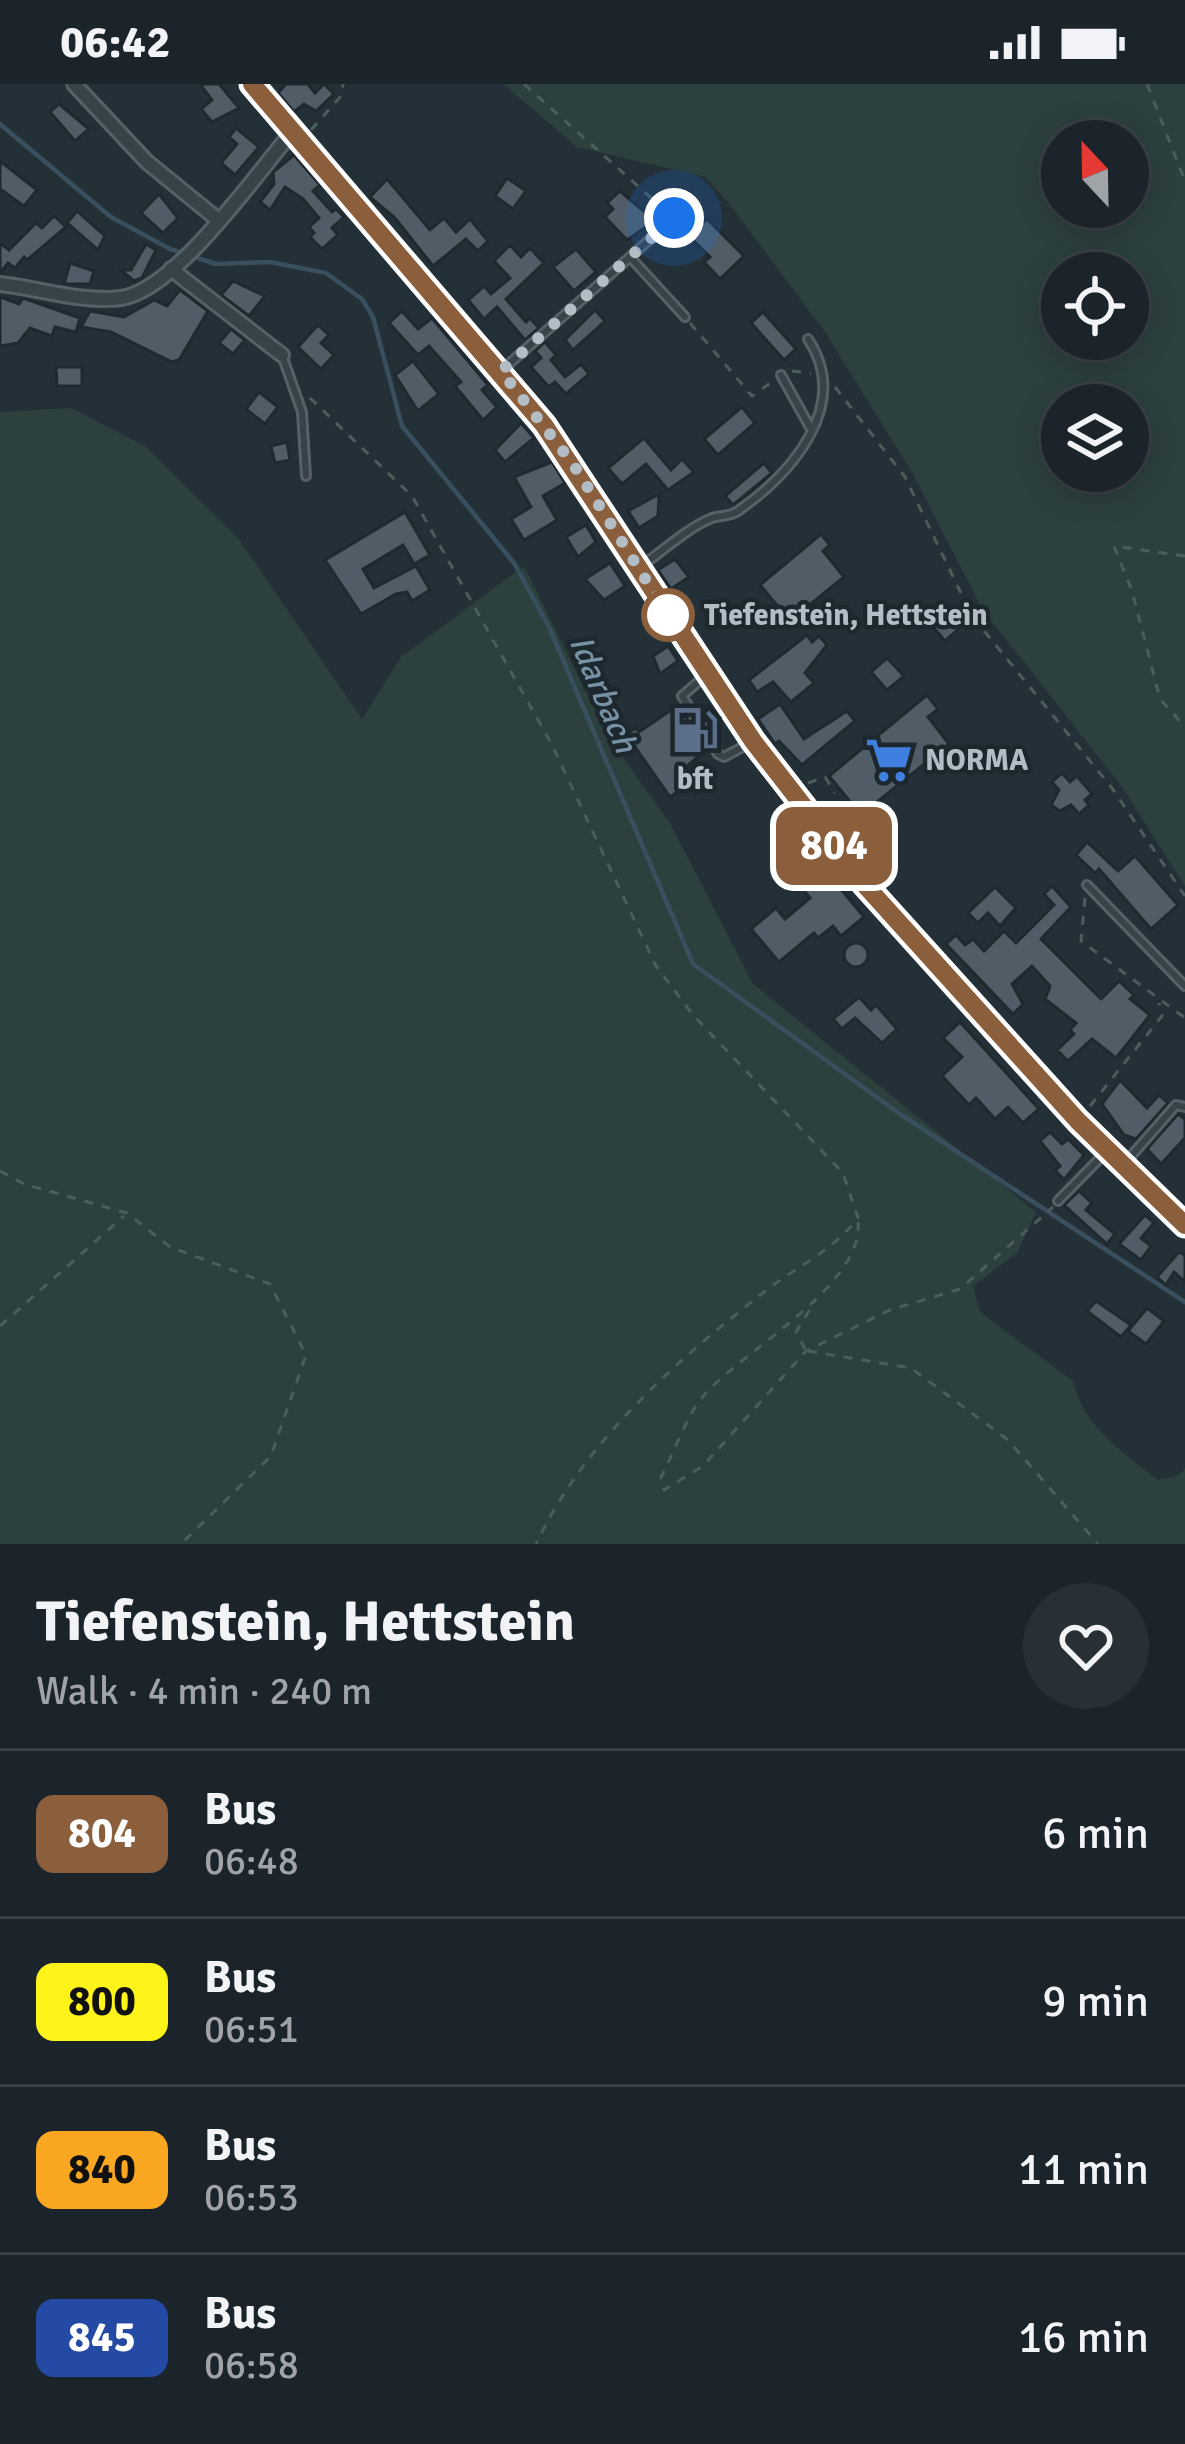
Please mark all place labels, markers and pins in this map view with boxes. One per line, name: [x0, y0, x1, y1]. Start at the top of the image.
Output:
marker: Tiefenstein, Hettstein: [643, 590, 693, 640]
place label: Tiefenstein, Hettstein: [704, 597, 988, 634]
fuel station icon: bft: [670, 705, 720, 755]
supermarket icon: NORMA: [864, 735, 914, 785]
place label: NORMA: [925, 742, 1028, 779]
place label: bft: [677, 761, 714, 798]

